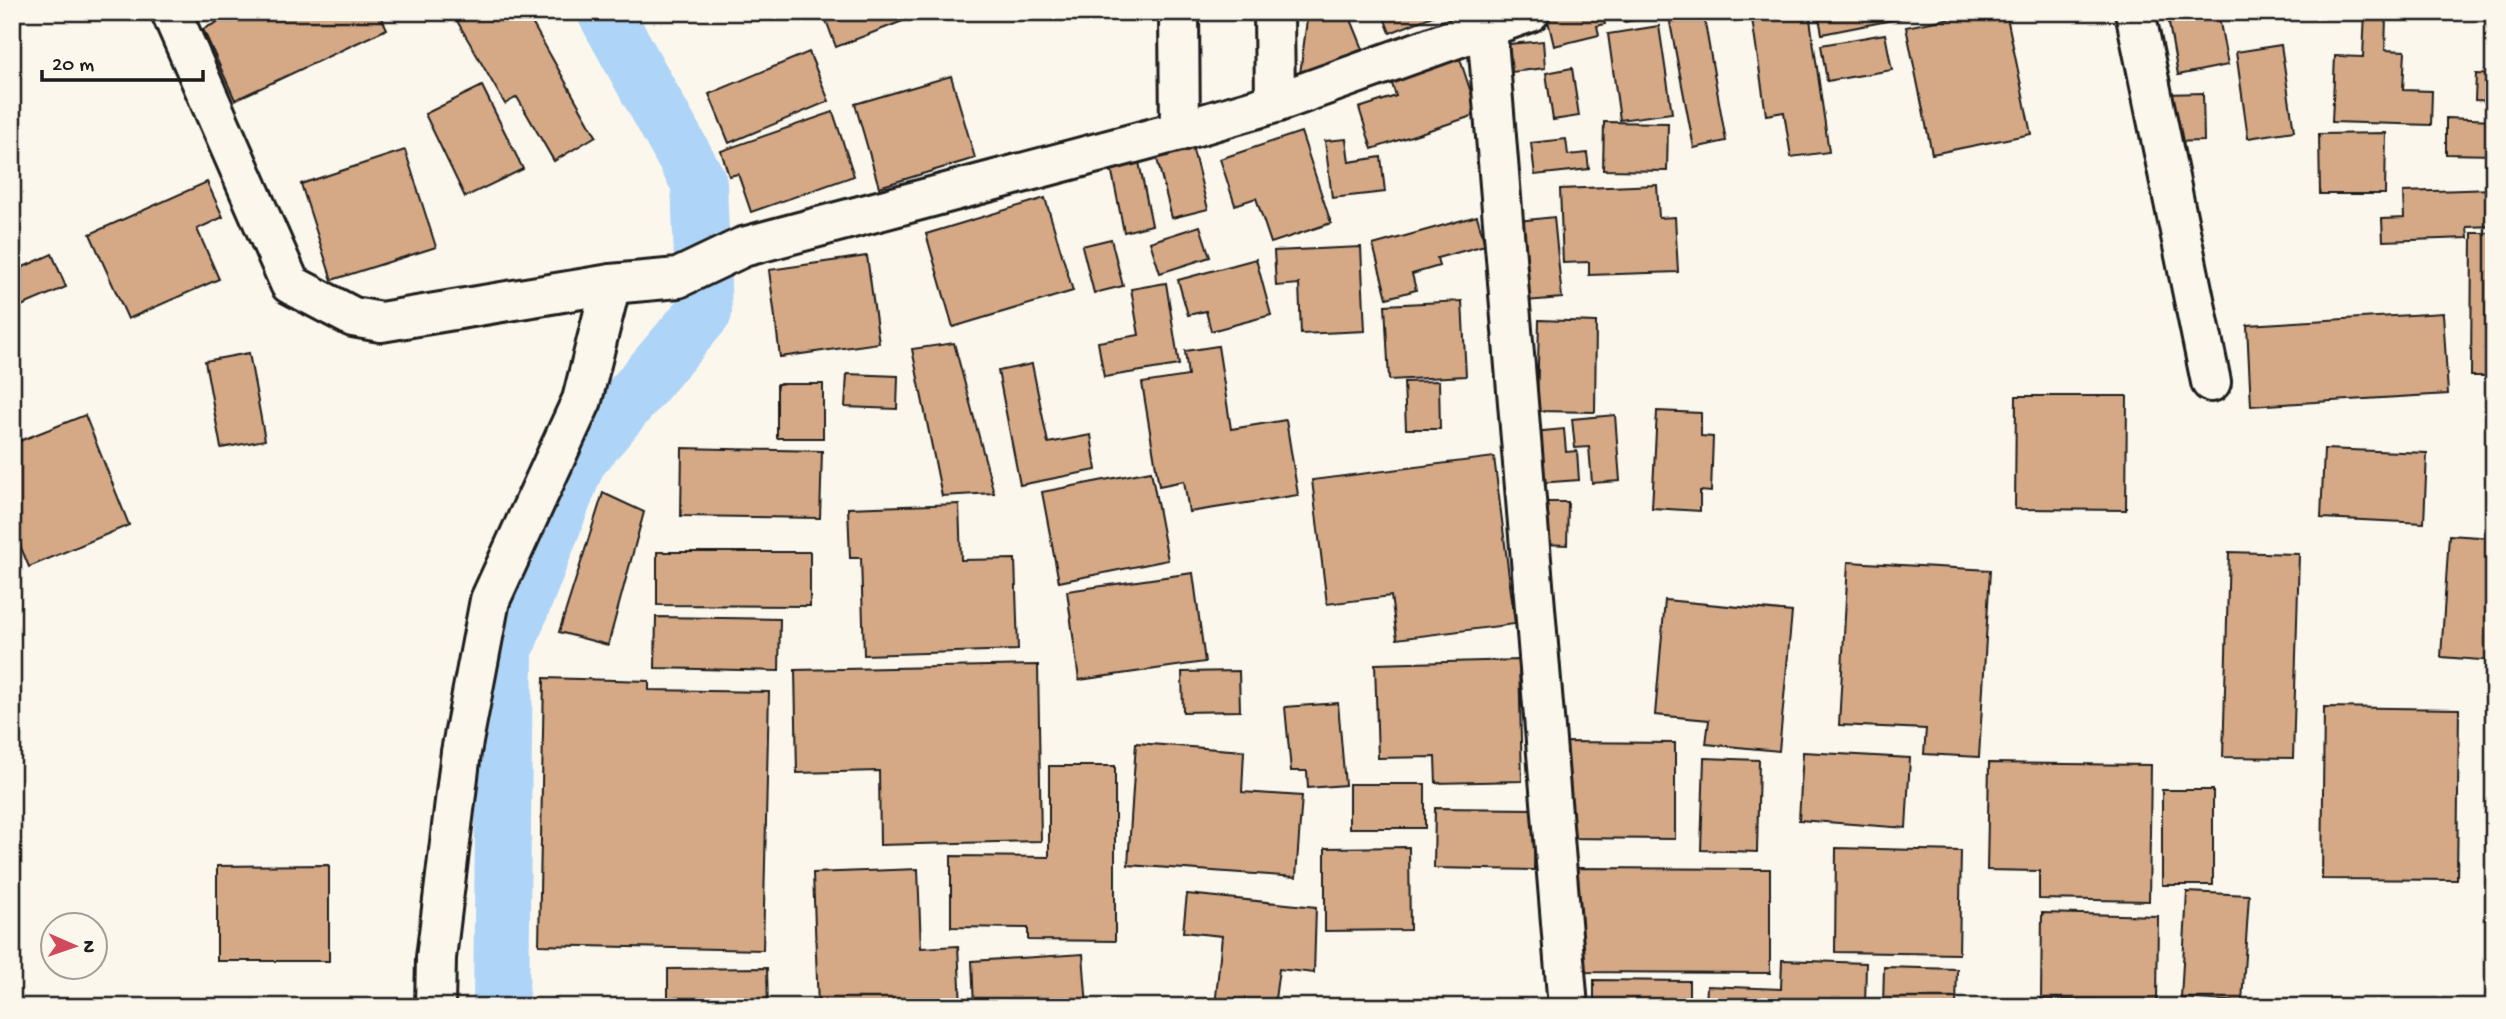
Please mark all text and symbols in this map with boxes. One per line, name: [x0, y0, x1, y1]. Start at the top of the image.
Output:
scale bar: [42, 38, 203, 82]
text: 20 m: [52, 54, 94, 79]
north arrow: [38, 911, 108, 981]
text: N: [76, 940, 99, 953]

